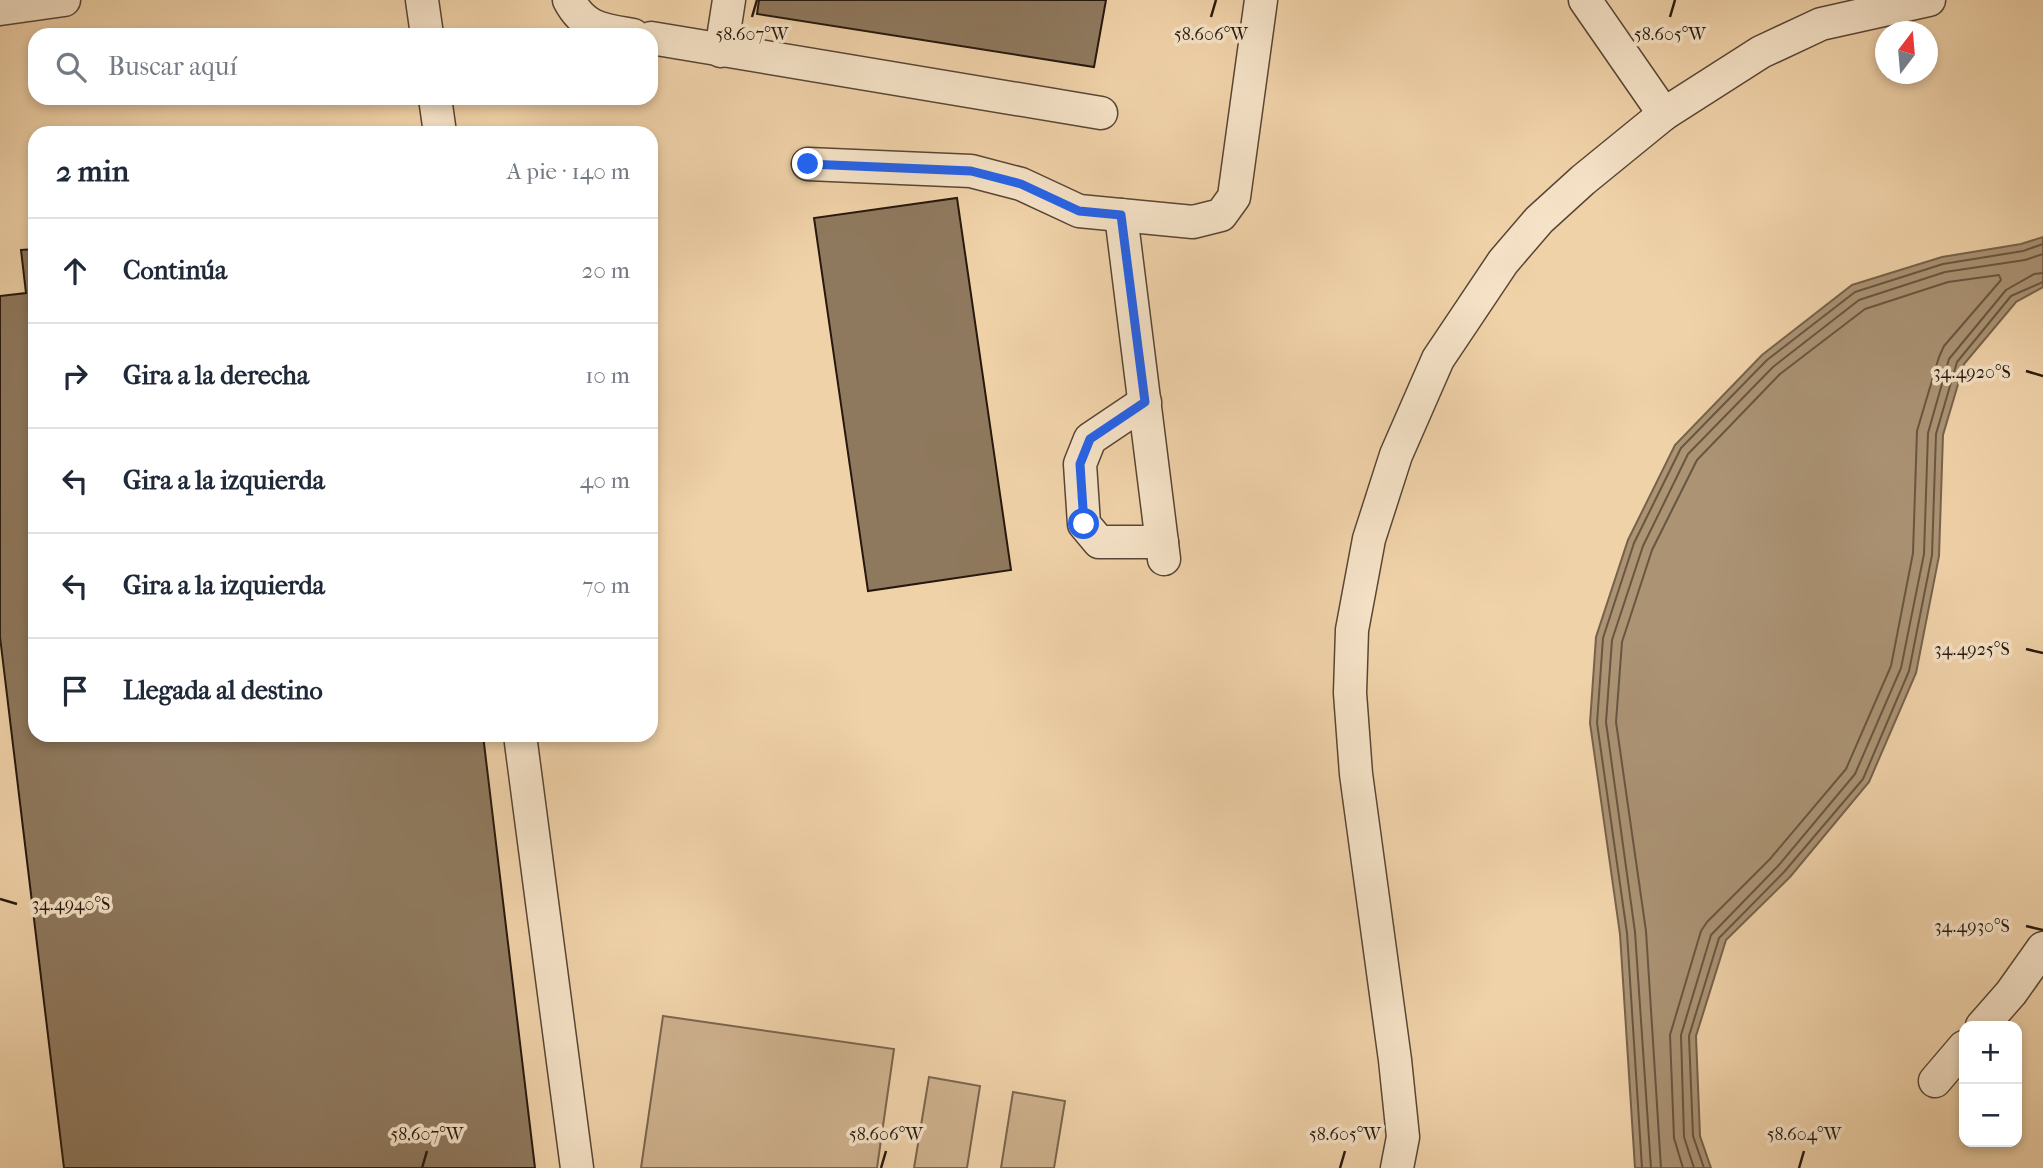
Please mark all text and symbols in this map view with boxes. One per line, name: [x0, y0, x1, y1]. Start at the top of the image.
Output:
north arrow: [1875, 21, 1938, 84]
text: 58.607°W: [716, 24, 790, 45]
text: 58.606°W: [1174, 24, 1249, 45]
text: 58.605°W: [1634, 24, 1707, 45]
search box: [28, 28, 658, 105]
icon: search: [52, 48, 90, 86]
text: Buscar aquí: [108, 51, 237, 82]
route end: [792, 148, 823, 179]
text: 2 min: [56, 154, 129, 189]
text: A pie · 140 m: [507, 158, 630, 185]
icon: ahead: [56, 252, 94, 290]
text: Continúa: [123, 255, 227, 286]
text: 20 m: [581, 257, 630, 284]
icon: right: [56, 357, 94, 395]
text: Gira a la derecha: [123, 360, 309, 391]
text: 10 m: [585, 362, 630, 389]
text: 34.4920°S: [1933, 362, 2011, 383]
icon: left: [56, 462, 94, 500]
text: Gira a la izquierda: [123, 465, 325, 496]
text: 40 m: [580, 467, 630, 494]
route start: [1068, 508, 1099, 539]
icon: left: [56, 567, 94, 605]
text: Gira a la izquierda: [123, 570, 325, 601]
text: 70 m: [582, 572, 630, 599]
text: 34.4925°S: [1934, 639, 2010, 660]
icon: arrive: [56, 672, 94, 710]
text: Llegada al destino: [123, 675, 323, 706]
text: 34.4940°S: [32, 894, 110, 915]
text: 34.4930°S: [1934, 916, 2010, 937]
map controls: [1959, 1021, 2022, 1147]
button: +: [1959, 1021, 2022, 1084]
button: −: [1959, 1084, 2022, 1147]
text: 58.607°W: [391, 1124, 465, 1145]
text: 58.606°W: [849, 1124, 924, 1145]
text: 58.605°W: [1309, 1124, 1382, 1145]
text: 58.604°W: [1767, 1124, 1843, 1145]

